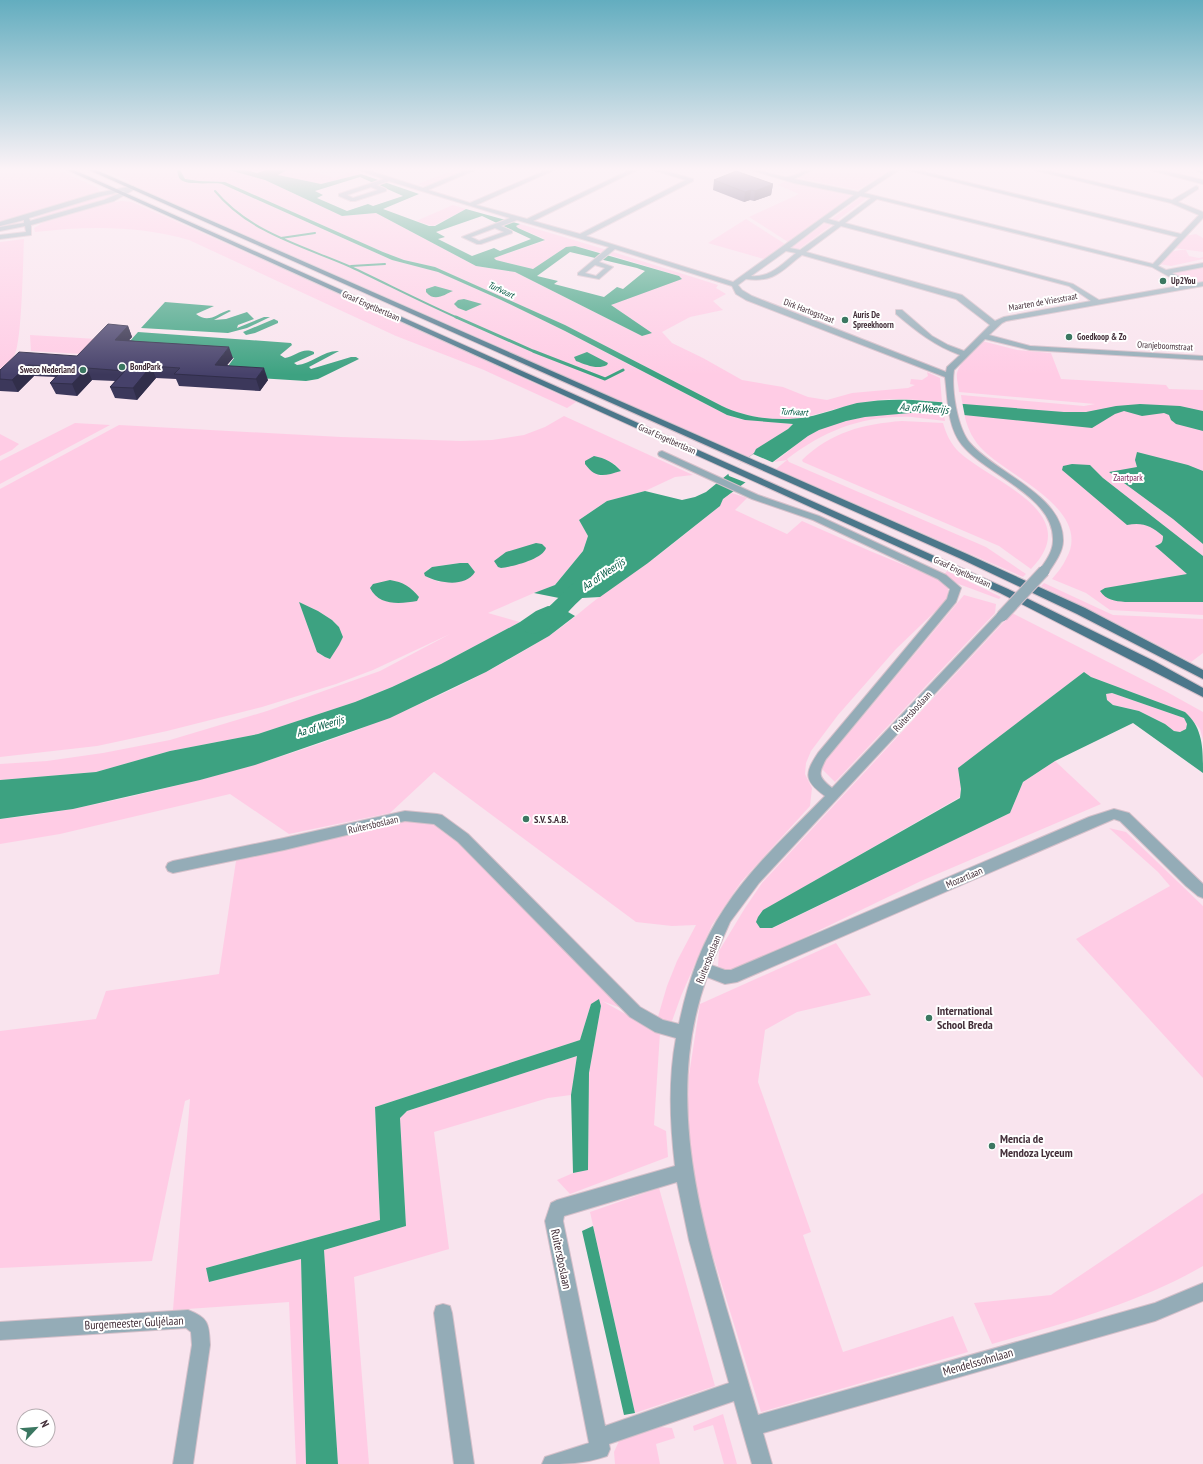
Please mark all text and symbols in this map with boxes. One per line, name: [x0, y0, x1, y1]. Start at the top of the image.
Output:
place label: Up2You: [1171, 275, 1196, 286]
marker: Up2You: [1158, 276, 1168, 286]
water label: Turfvaart: [486, 279, 518, 301]
street label: Graaf Engelbertlaan: [341, 288, 402, 323]
street label: Maarten de Vriesstraat: [1008, 290, 1079, 313]
street label: Dirk Hartogstraat: [782, 296, 837, 325]
place label: Auris De Spreekhoorn: [852, 309, 894, 330]
marker: Auris De Spreekhoorn: [840, 315, 850, 325]
place label: Goedkoop & Zo: [1077, 331, 1126, 342]
marker: Goedkoop & Zo: [1064, 332, 1074, 342]
street label: Oranjeboomstraat: [1137, 339, 1194, 353]
place label: BondPark: [130, 361, 161, 372]
marker: BondPark: [117, 362, 127, 372]
place label: Sweco Nederland: [20, 364, 75, 375]
marker: Sweco Nederland: [78, 365, 88, 375]
water label: Aa of Weerijs: [899, 399, 950, 417]
water label: Turfvaart: [780, 405, 810, 418]
street label: Graaf Engelbertlaan: [637, 421, 698, 456]
park label: Zaartpark: [1113, 472, 1143, 483]
street label: Graaf Engelbertlaan: [932, 553, 993, 590]
water label: Aa of Weerijs: [579, 554, 628, 594]
street label: Ruitersboslaan: [890, 688, 935, 734]
water label: Aa of Weerijs: [295, 712, 347, 740]
street label: Ruitersboslaan: [347, 812, 399, 837]
place label: S.V. S.A.B.: [534, 813, 568, 826]
marker: S.V. S.A.B.: [521, 814, 531, 824]
street label: Mozartlaan: [944, 864, 985, 891]
street label: Ruitersboslaan: [693, 933, 724, 985]
place label: International School Breda: [937, 1003, 993, 1032]
marker: International School Breda: [924, 1013, 934, 1023]
place label: Mencia de Mendoza Lyceum: [1000, 1131, 1073, 1160]
marker: Mencia de Mendoza Lyceum: [987, 1141, 997, 1151]
street label: Ruitersboslaan: [548, 1227, 575, 1290]
street label: Burgemeester Guljélaan: [84, 1312, 184, 1333]
street label: Mendelssohnlaan: [941, 1344, 1015, 1379]
north arrow: [16, 1408, 56, 1448]
text: N: [37, 1418, 53, 1429]

